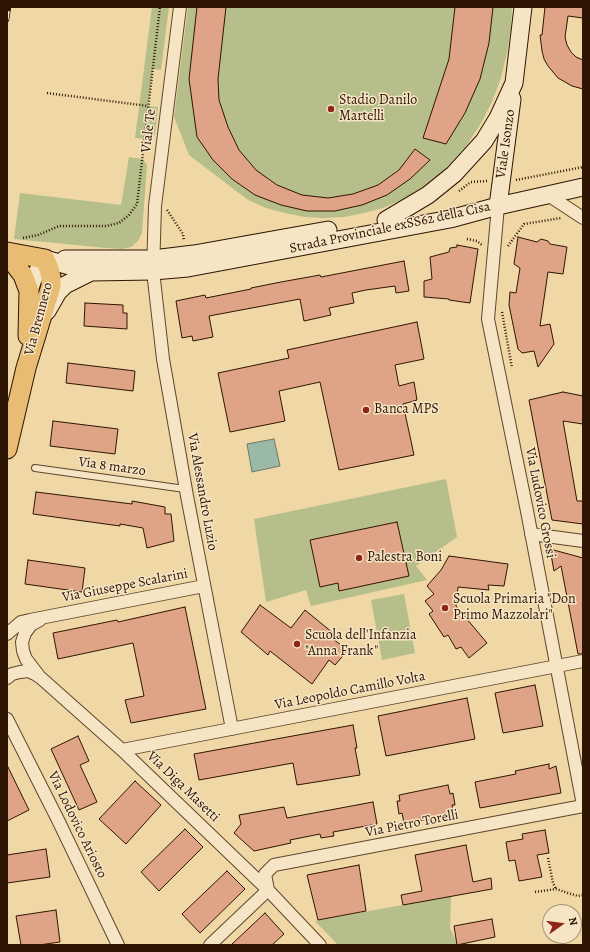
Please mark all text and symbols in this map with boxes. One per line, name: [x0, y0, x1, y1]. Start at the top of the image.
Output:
place label: Stadio Danilo Martelli: [339, 93, 417, 126]
marker: Stadio Danilo Martelli: [326, 104, 336, 114]
street label: Viale Te: [138, 108, 160, 154]
street label: Viale Isonzo: [493, 108, 519, 180]
street label: Strada Provinciale exSS62 della Cisa: [288, 199, 492, 257]
street label: Via Brennero: [21, 281, 57, 357]
place label: Banca MPS: [374, 402, 439, 418]
marker: Banca MPS: [361, 405, 371, 415]
street label: Via Alessandro Luzio: [183, 432, 221, 552]
street label: Via Ludovico Grossi: [521, 446, 559, 560]
street label: Via 8 marzo: [77, 454, 147, 480]
place label: Palestra Boni: [367, 550, 442, 566]
marker: Palestra Boni: [354, 553, 364, 563]
street label: Via Giuseppe Scalarini: [61, 566, 189, 606]
place label: Scuola Primaria "Don Primo Mazzolari": [453, 592, 576, 624]
marker: Scuola Primaria "Don Primo Mazzolari": [440, 603, 450, 613]
place label: Scuola dell'Infanzia "Anna Frank": [305, 628, 417, 660]
marker: Scuola dell'Infanzia "Anna Frank": [292, 639, 302, 649]
street label: Via Leopoldo Camillo Volta: [273, 668, 427, 714]
street label: Via Diga Masetti: [143, 748, 223, 826]
street label: Via Lodovico Ariosto: [44, 769, 110, 881]
street label: Via Pietro Torelli: [364, 807, 460, 841]
north arrow: [542, 904, 582, 944]
text: N: [565, 916, 581, 927]

